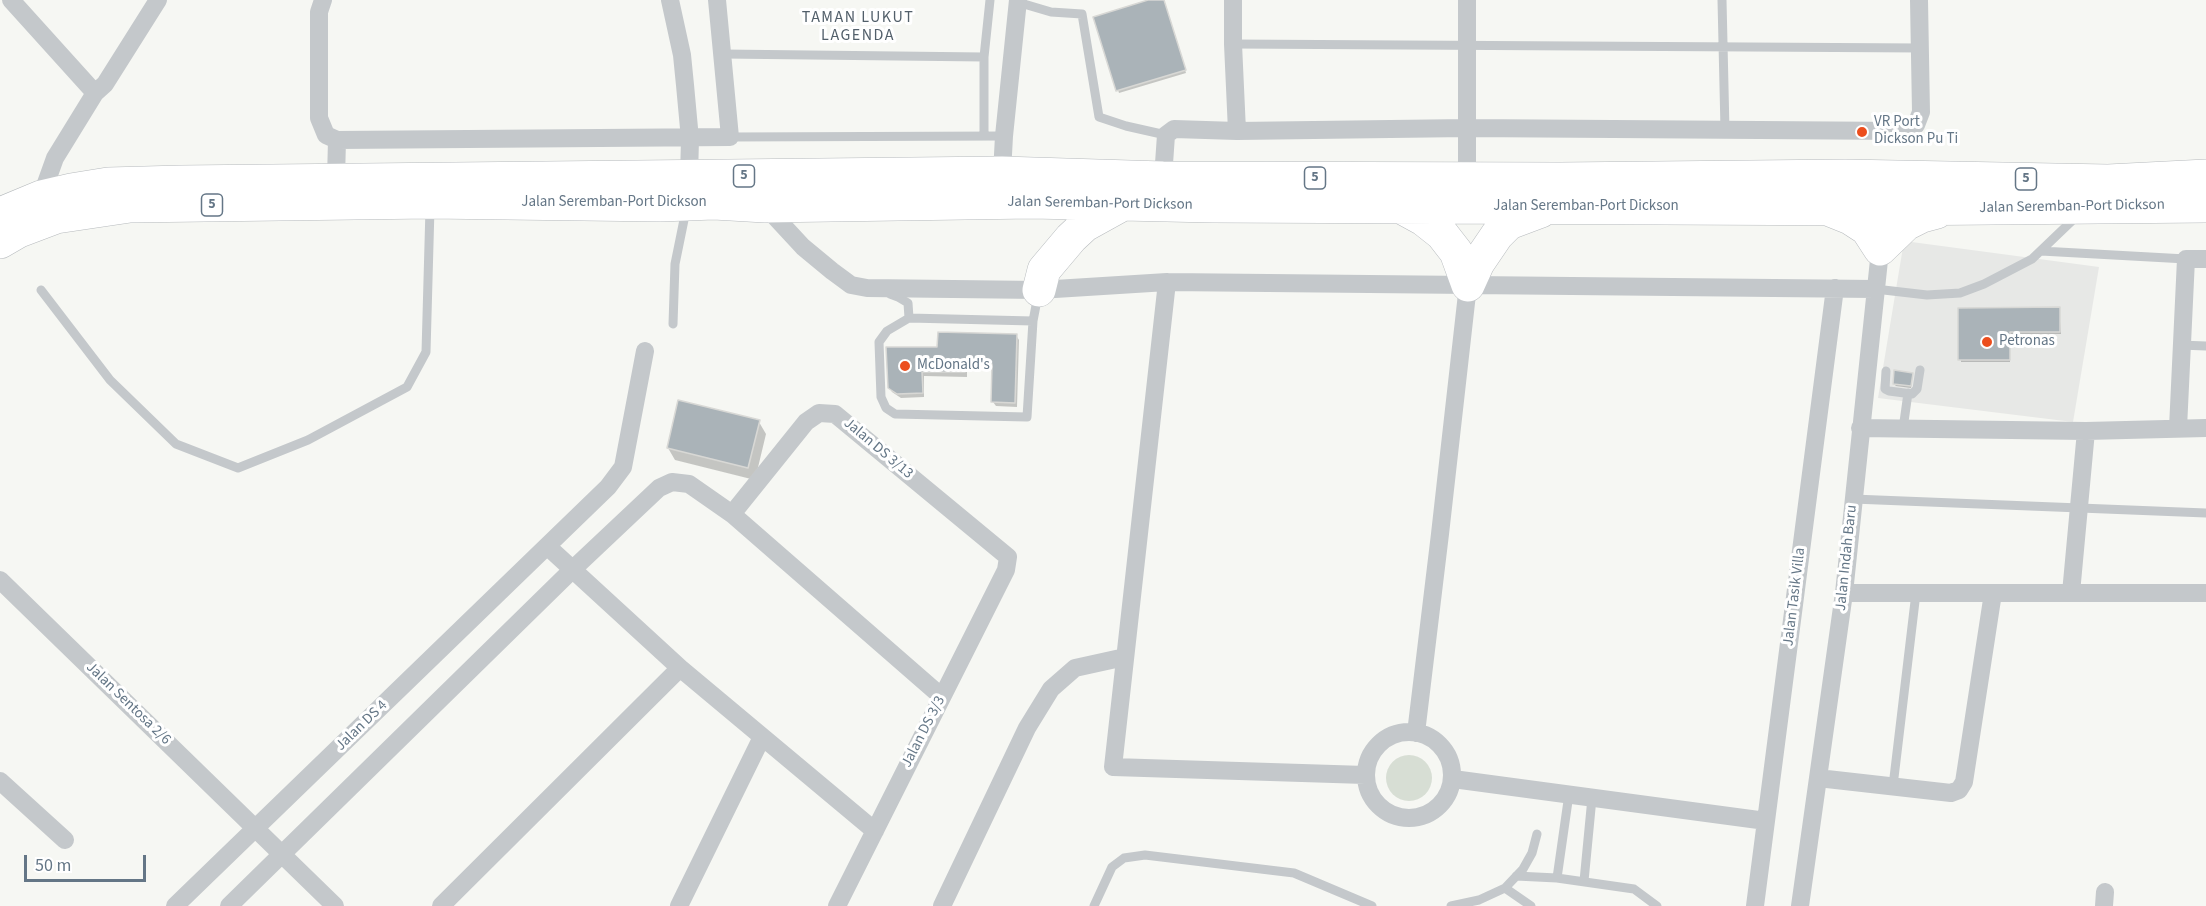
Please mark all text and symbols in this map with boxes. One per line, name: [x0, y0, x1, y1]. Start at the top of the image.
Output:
district label: TAMAN LUKUT LAGENDA: [802, 8, 914, 46]
place label: VR Port Dickson Pu Ti: [1874, 114, 1958, 149]
marker: VR Port Dickson Pu Ti: [1855, 125, 1869, 139]
road number: 5: [734, 165, 754, 187]
road number: 5: [1304, 167, 1326, 189]
road number: 5: [2016, 168, 2036, 190]
street label: Jalan Seremban-Port Dickson: [1007, 193, 1193, 215]
road number: 5: [202, 194, 222, 216]
street label: Jalan Seremban-Port Dickson: [521, 194, 707, 212]
street label: Jalan Seremban-Port Dickson: [1979, 196, 2165, 218]
street label: Jalan Seremban-Port Dickson: [1493, 198, 1679, 216]
place label: Petronas: [1999, 333, 2055, 351]
marker: Petronas: [1980, 335, 1994, 349]
place label: McDonald's: [917, 357, 990, 375]
marker: McDonald's: [898, 359, 912, 373]
street label: Jalan DS 3/13: [840, 415, 916, 483]
street label: Jalan Indah Baru: [1832, 504, 1862, 612]
street label: Jalan Tasik Villa: [1780, 547, 1810, 647]
street label: Jalan Sentosa 2/6: [82, 659, 174, 749]
street label: Jalan DS 3/3: [898, 693, 950, 771]
street label: Jalan DS 4: [332, 697, 392, 755]
scale bar: [27, 843, 148, 881]
text: 50 m: [35, 853, 71, 878]

